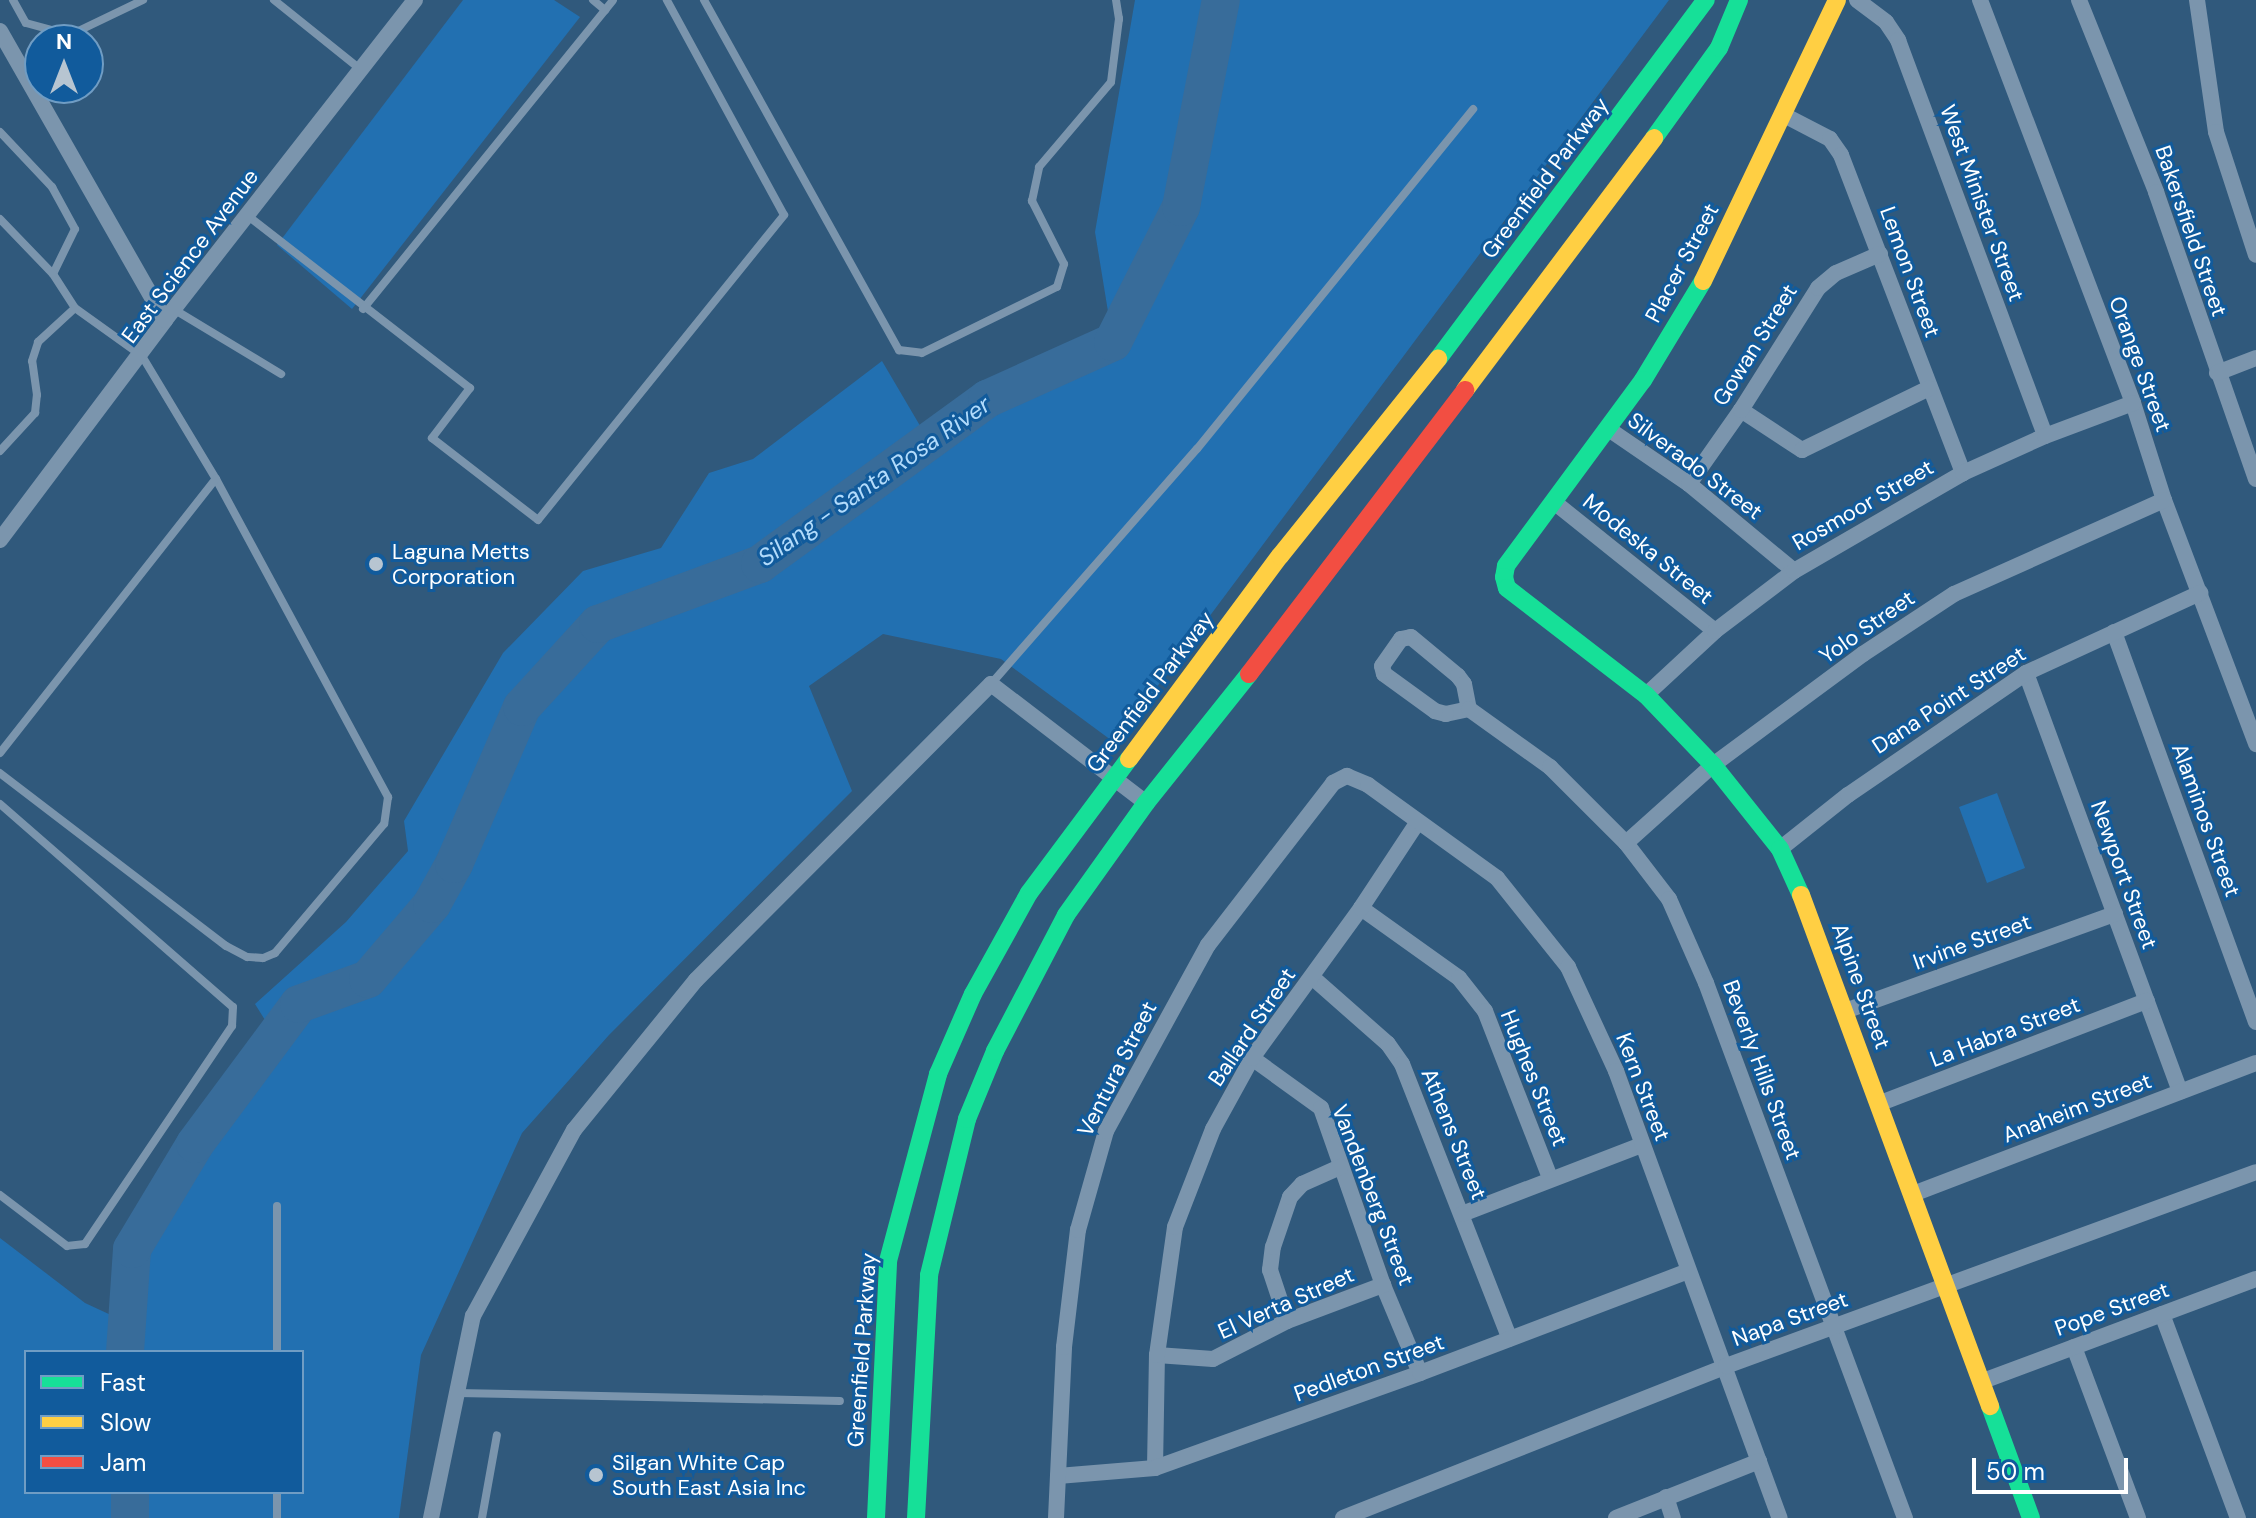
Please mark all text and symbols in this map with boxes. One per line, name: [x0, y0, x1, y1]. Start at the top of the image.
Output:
north arrow: [24, 24, 104, 104]
text: N: [56, 27, 72, 56]
street label: Greenfield Parkway: [1476, 92, 1614, 264]
street label: West Minister Street: [1934, 101, 2030, 305]
street label: Bakersfield Street: [2149, 142, 2233, 320]
street label: East Science Avenue: [116, 164, 264, 348]
street label: Placer Street: [1640, 199, 1724, 327]
street label: Lemon Street: [1874, 203, 1946, 341]
street label: Gowan Street: [1707, 279, 1803, 411]
street label: Orange Street: [2103, 293, 2177, 435]
water label: Silang - Santa Rosa River: [752, 390, 996, 572]
street label: Silverado Street: [1623, 407, 1767, 525]
street label: Rosmoor Street: [1788, 454, 1938, 556]
street label: Modeska Street: [1578, 488, 1718, 610]
place label: Laguna Metts Corporation: [392, 538, 530, 590]
marker: Laguna Metts Corporation: [367, 555, 385, 573]
street label: Yolo Street: [1814, 585, 1920, 669]
street label: Greenfield Parkway: [1081, 606, 1219, 778]
street label: Dana Point Street: [1867, 641, 2031, 759]
street label: Alaminos Street: [2166, 740, 2246, 900]
street label: Newport Street: [2085, 797, 2163, 953]
street label: Irvine Street: [1909, 908, 2035, 976]
street label: Alpine Street: [1826, 920, 1896, 1052]
street label: Ballard Street: [1203, 963, 1301, 1091]
street label: Beverly Hills Street: [1717, 977, 1807, 1163]
street label: La Habra Street: [1926, 991, 2084, 1073]
street label: Ventura Street: [1072, 997, 1162, 1141]
street label: Hughes Street: [1495, 1006, 1573, 1150]
street label: Kern Street: [1610, 1029, 1676, 1145]
street label: Athens Street: [1416, 1064, 1492, 1204]
street label: Anaheim Street: [1999, 1067, 2155, 1149]
street label: Vandenberg Street: [1326, 1101, 1420, 1289]
street label: Greenfield Parkway: [842, 1252, 882, 1448]
street label: El Verta Street: [1214, 1261, 1358, 1345]
street label: Pope Street: [2051, 1276, 2173, 1342]
street label: Napa Street: [1729, 1286, 1851, 1352]
street label: Pedleton Street: [1290, 1329, 1448, 1407]
legend: [24, 1350, 304, 1494]
text: Fast: [100, 1367, 146, 1398]
text: Slow: [100, 1407, 151, 1438]
scale bar: [1976, 1442, 2132, 1492]
text: Jam: [100, 1447, 146, 1478]
place label: Silgan White Cap South East Asia Inc: [612, 1449, 806, 1500]
text: 50 m: [1986, 1456, 2045, 1487]
marker: Silgan White Cap South East Asia Inc: [587, 1466, 605, 1484]

